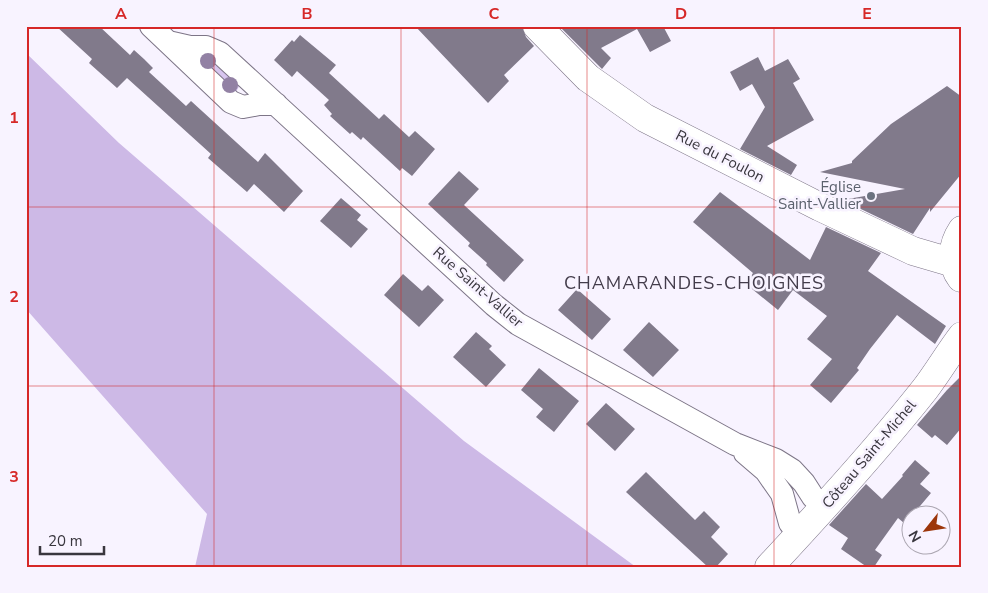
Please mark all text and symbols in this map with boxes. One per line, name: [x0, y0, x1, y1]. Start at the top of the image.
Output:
text: A: [115, 3, 127, 25]
text: B: [301, 3, 313, 25]
text: C: [489, 3, 500, 25]
text: D: [675, 3, 687, 25]
text: E: [862, 3, 872, 25]
text: 1: [9, 107, 19, 129]
street label: Rue du Foulon: [672, 125, 768, 187]
place label: Église Saint-Vallier: [778, 177, 862, 214]
marker: Église Saint-Vallier: [865, 190, 877, 202]
street label: Rue Saint-Vallier: [429, 242, 528, 332]
district label: CHAMARANDES-CHOIGNES: [564, 271, 824, 295]
text: 2: [9, 286, 19, 308]
street label: Côteau Saint-Michel: [818, 395, 921, 513]
text: 3: [9, 466, 19, 488]
north arrow: [900, 506, 950, 556]
scale bar: [40, 523, 104, 555]
text: N: [904, 527, 926, 546]
text: 20 m: [48, 531, 83, 551]

